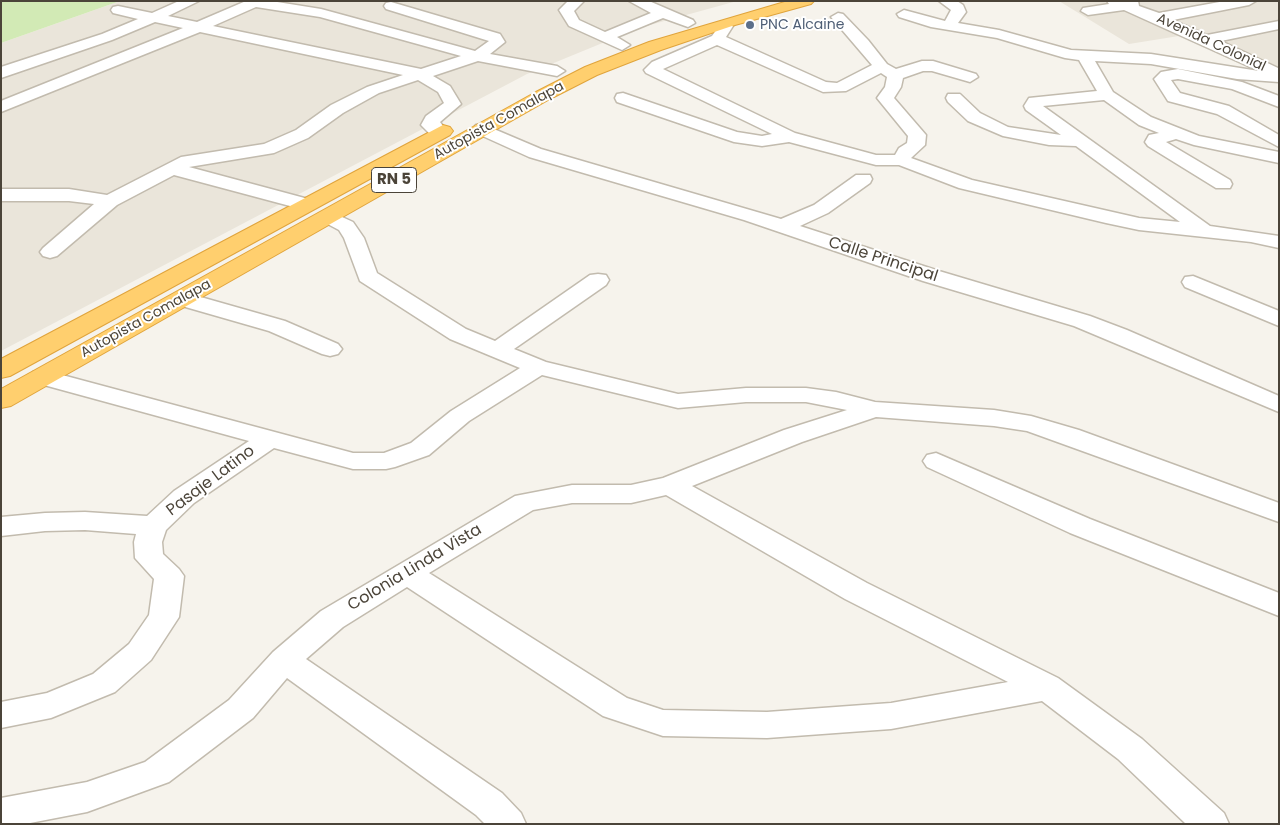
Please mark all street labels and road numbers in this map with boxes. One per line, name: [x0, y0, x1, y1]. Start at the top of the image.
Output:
street label: Avenida Colonial: [1154, 10, 1268, 76]
street label: Autopista Comalapa: [431, 78, 567, 164]
road number: RN 5: [372, 168, 416, 192]
street label: Calle Principal: [826, 233, 940, 287]
street label: Autopista Comalapa: [78, 276, 214, 362]
street label: Pasaje Latino: [163, 442, 259, 520]
street label: Colonia Linda Vista: [345, 520, 485, 616]

